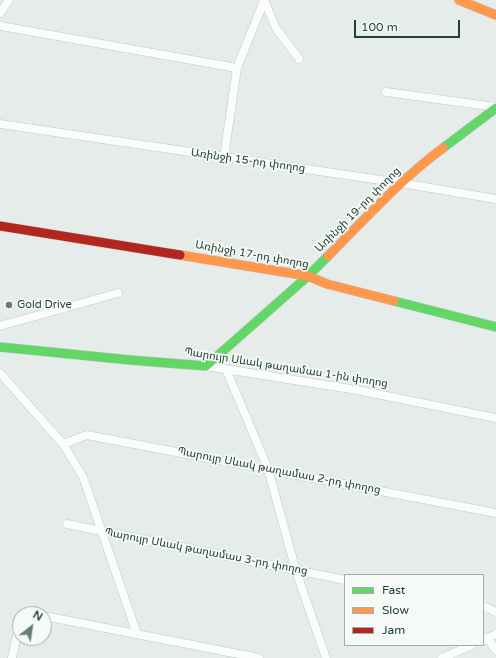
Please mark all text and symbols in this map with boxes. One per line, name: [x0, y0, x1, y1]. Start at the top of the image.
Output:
scale bar: [356, 12, 462, 38]
text: 100 m: [361, 20, 398, 34]
street label: Առինջի 15-րդ փողոց: [190, 146, 306, 176]
street label: Առինջի 19-րդ փողոց: [313, 165, 403, 255]
street label: Առինջի 17-րդ փողոց: [194, 239, 310, 271]
place label: Gold Drive: [17, 298, 72, 312]
marker: Gold Drive: [4, 300, 14, 310]
street label: Պարույր Սևակ թաղամաս 1-ին փողոց: [183, 345, 389, 391]
street label: Պարույր Սևակ թաղամաս 2-րդ փողոց: [176, 445, 382, 497]
street label: Պարույր Սևակ թաղամաս 3-րդ փողոց: [103, 526, 309, 578]
legend: [344, 574, 484, 646]
text: Fast: [382, 583, 405, 597]
text: Slow: [382, 603, 409, 617]
north arrow: [12, 606, 52, 646]
text: N: [31, 608, 45, 624]
text: Jam: [382, 623, 405, 637]

